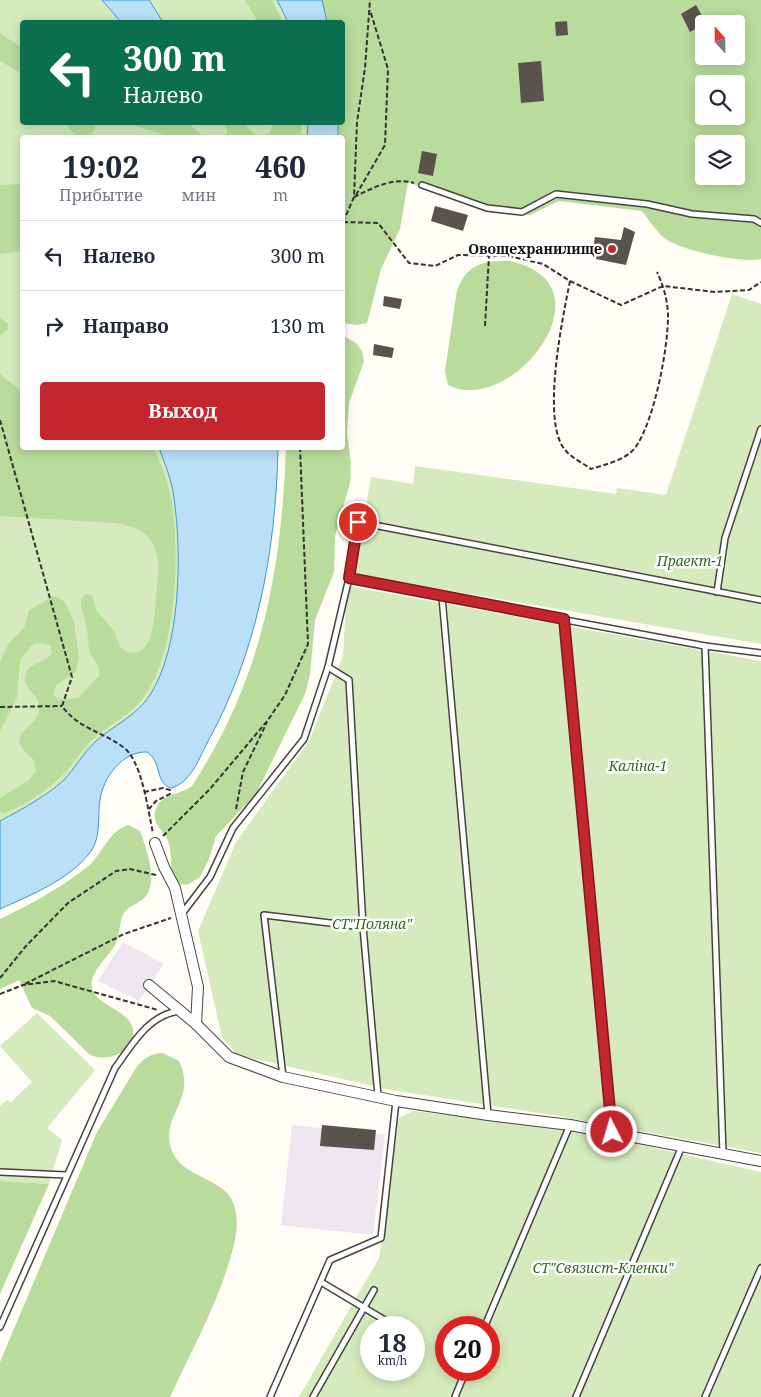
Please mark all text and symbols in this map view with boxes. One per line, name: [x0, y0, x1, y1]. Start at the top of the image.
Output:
north arrow: [695, 15, 745, 65]
map controls: [695, 15, 745, 185]
text: 300 m: [123, 34, 226, 81]
icon: left: [40, 40, 105, 105]
button: search: [695, 75, 745, 125]
text: Налево: [123, 79, 203, 109]
button: layers: [695, 135, 745, 185]
text: 19:02: [62, 146, 139, 187]
text: 2: [191, 146, 207, 187]
text: 460: [255, 146, 306, 187]
text: Прибытие: [59, 184, 143, 206]
text: мин: [182, 184, 216, 206]
text: m: [273, 184, 288, 206]
place label: Овощехранилище: [468, 239, 602, 258]
icon: left: [40, 242, 68, 270]
text: Налево: [83, 243, 155, 269]
text: 300 m: [270, 243, 325, 269]
marker: Овощехранилище: [606, 243, 618, 255]
icon: right: [40, 312, 68, 340]
text: Направо: [83, 313, 169, 339]
text: 130 m: [270, 313, 325, 339]
button: Выход: [40, 382, 325, 440]
pin: [337, 501, 379, 543]
icon: arrive: [344, 508, 372, 536]
park label: Праект-1: [656, 551, 723, 570]
park label: Каліна-1: [608, 756, 667, 775]
park label: СТ"Поляна": [332, 914, 413, 933]
position arrow: [585, 1105, 637, 1157]
park label: СТ"Связист-Кленки": [532, 1258, 675, 1277]
speed limit sign: 20: [435, 1316, 500, 1381]
text: 18: [378, 1325, 407, 1359]
text: km/h: [378, 1352, 407, 1369]

